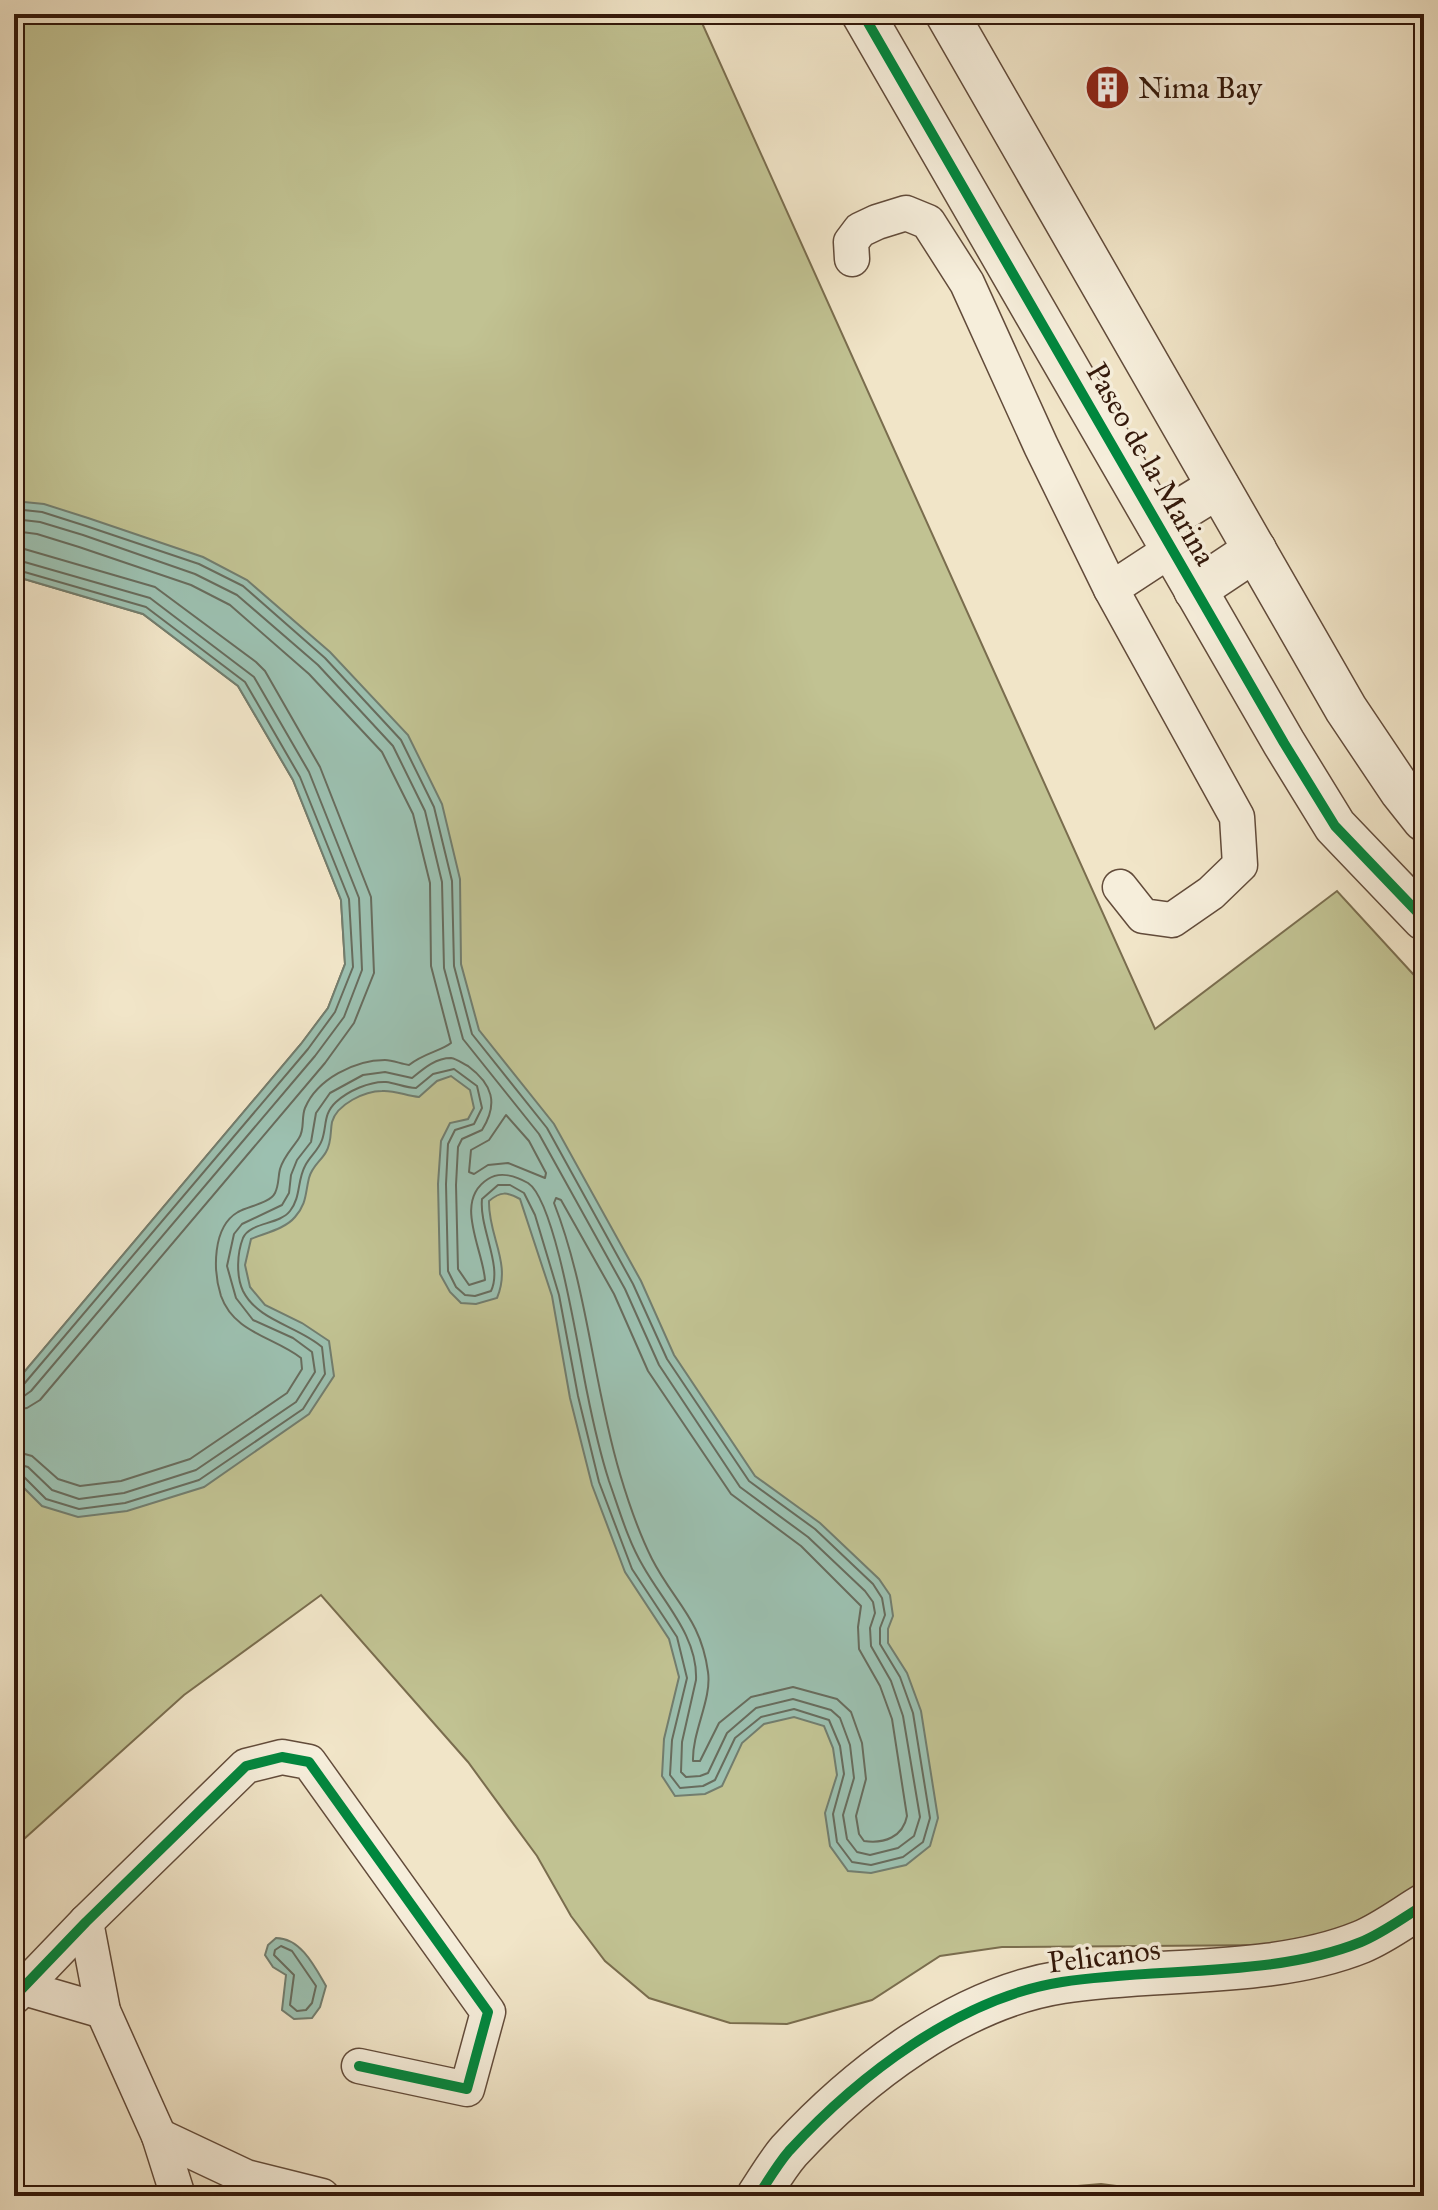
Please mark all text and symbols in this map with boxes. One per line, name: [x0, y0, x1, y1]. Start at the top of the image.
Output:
building icon: Nima Bay: [1083, 64, 1131, 112]
place label: Nima Bay: [1138, 70, 1263, 106]
street label: Paseo de la Marina: [1078, 356, 1224, 572]
street label: Pelicanos: [1046, 1931, 1162, 1981]

